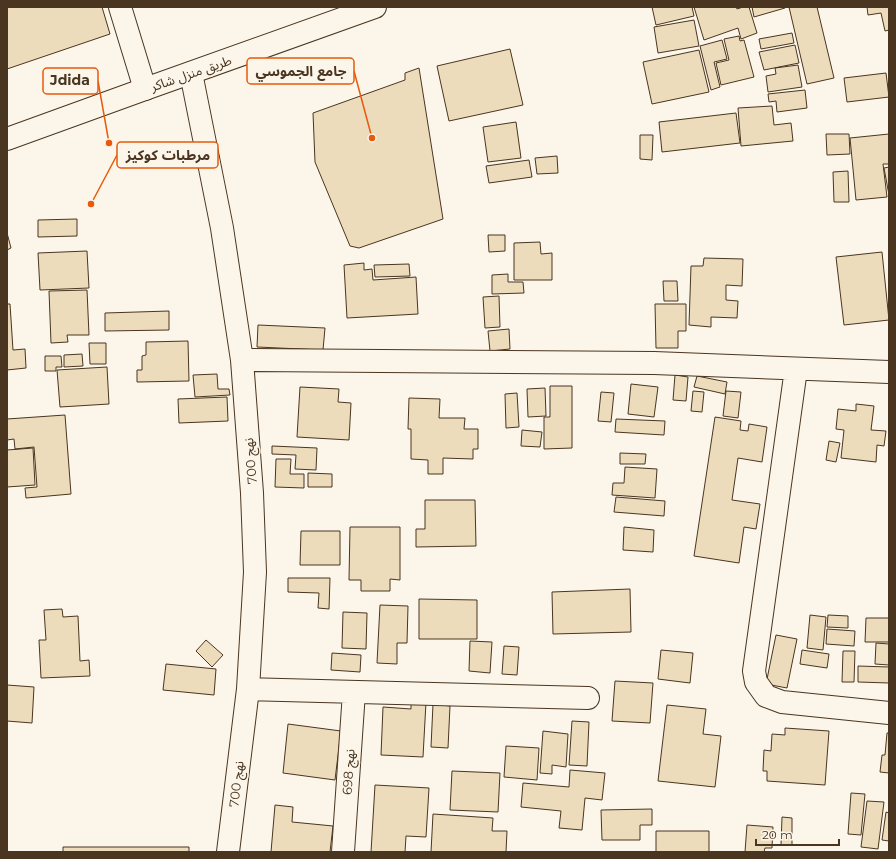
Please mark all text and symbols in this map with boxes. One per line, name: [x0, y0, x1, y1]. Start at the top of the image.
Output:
street label: طريق منزل شاكر: [147, 52, 234, 96]
callout: جامع الجموسي: [247, 58, 354, 84]
text: جامع الجموسي: [255, 62, 347, 82]
callout: Jdida: [43, 68, 98, 94]
text: Jdida: [49, 71, 90, 89]
callout: مرطبات كوكيز: [117, 142, 218, 168]
text: مرطبات كوكيز: [125, 146, 210, 164]
street label: نهج 700: [240, 437, 263, 485]
street label: نهج 698: [338, 748, 361, 796]
street label: نهج 700: [225, 760, 250, 808]
scale bar: [756, 821, 839, 847]
text: 20 m: [762, 827, 793, 842]

